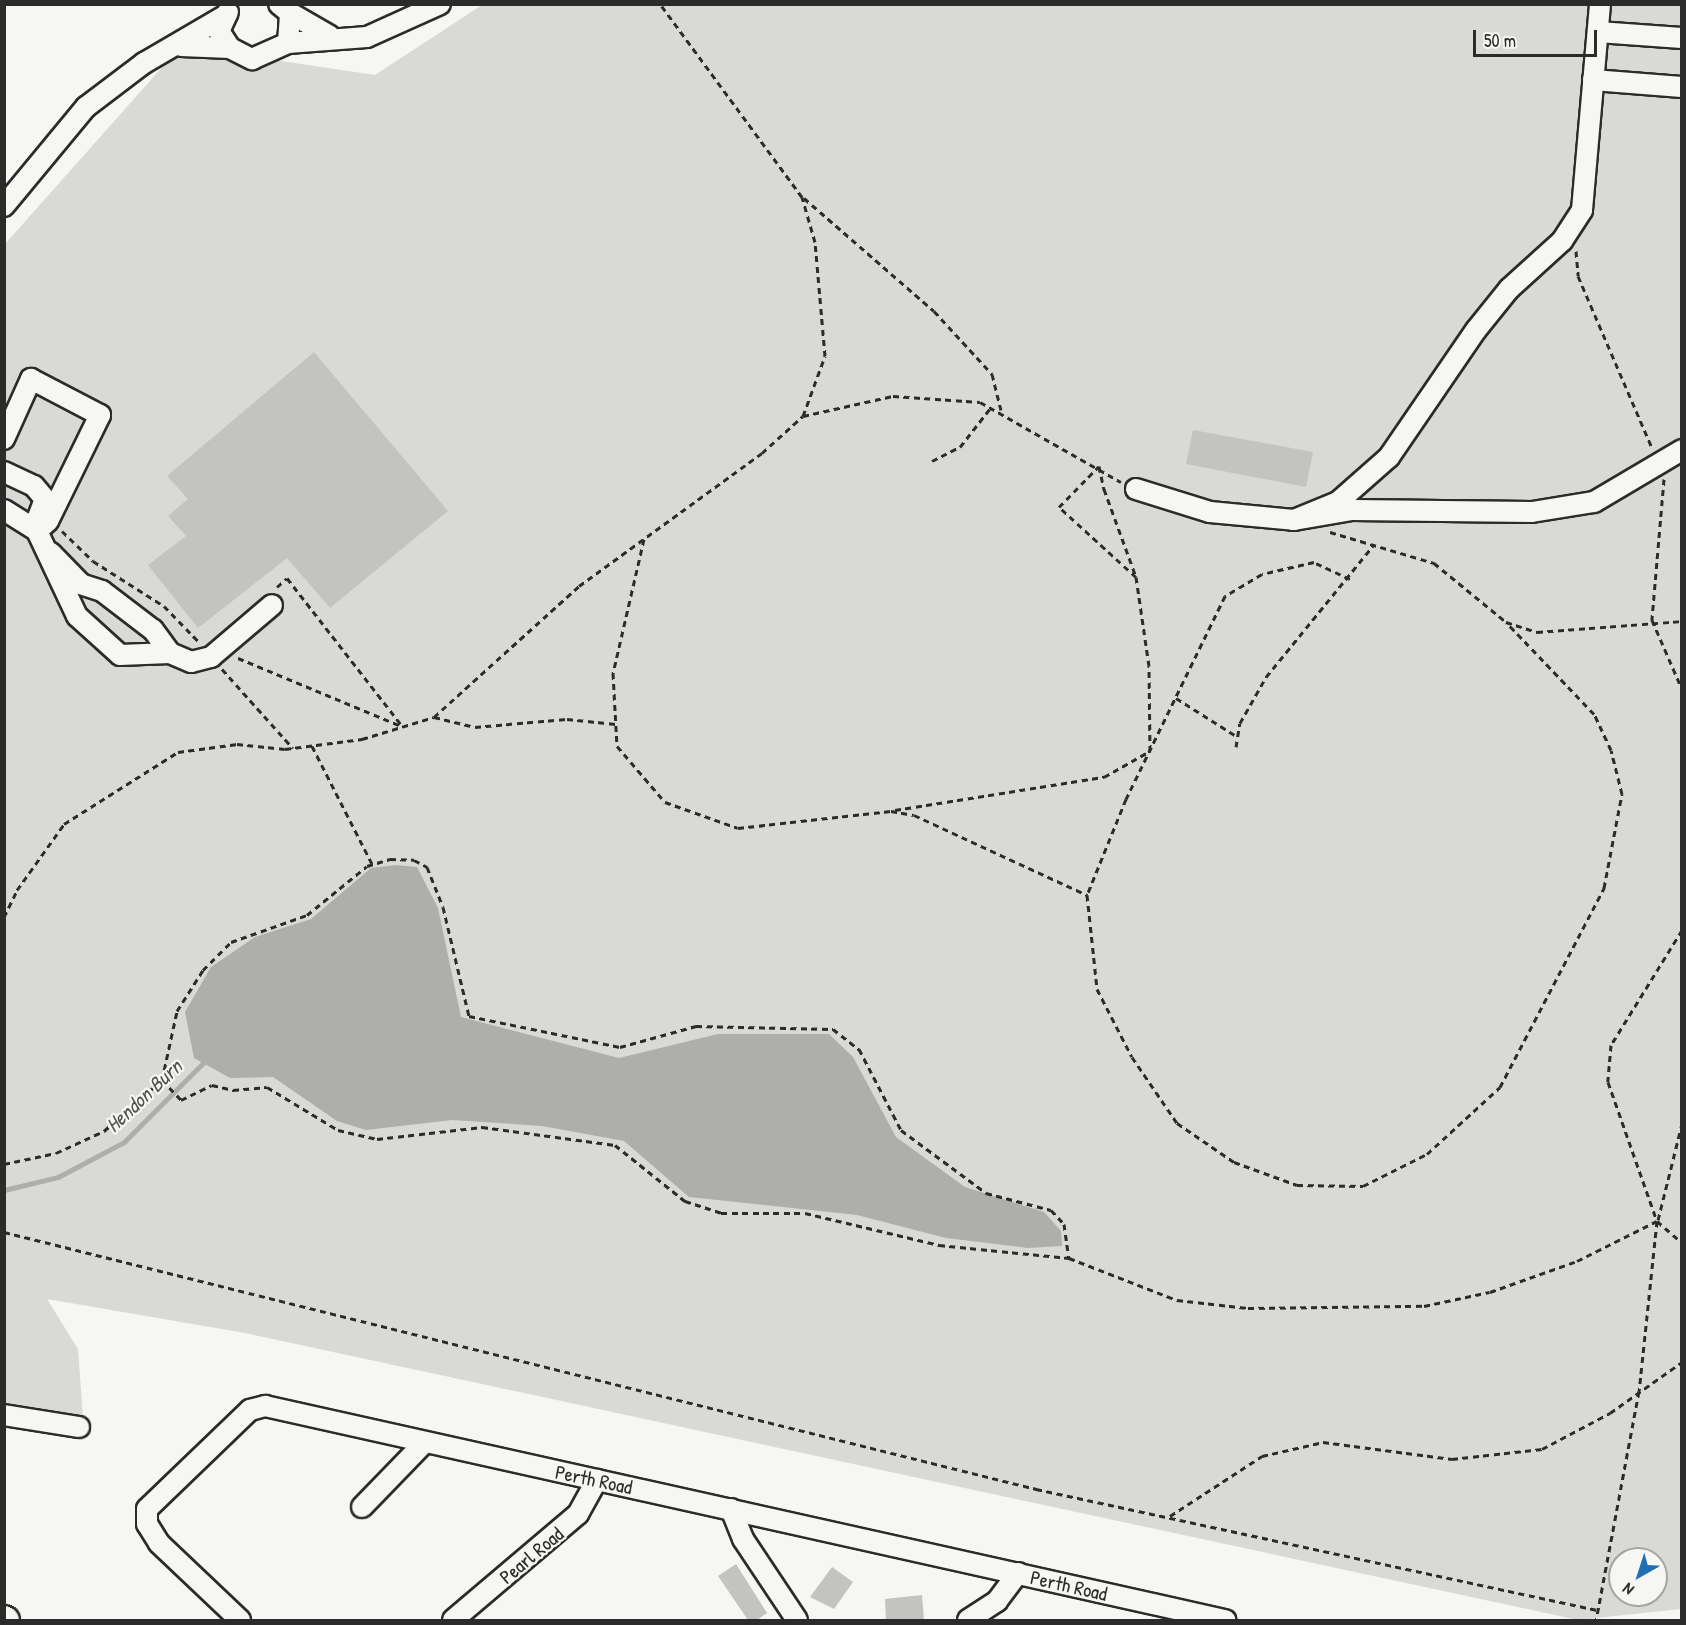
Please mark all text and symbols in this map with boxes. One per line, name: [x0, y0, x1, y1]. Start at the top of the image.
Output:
scale bar: [1476, 18, 1600, 56]
text: 50 m: [1484, 28, 1516, 53]
water label: Hendon Burn: [101, 1054, 187, 1138]
street label: Perth Road: [553, 1459, 635, 1499]
street label: Pearl Road: [494, 1521, 568, 1589]
north arrow: [1608, 1547, 1668, 1607]
street label: Perth Road: [1028, 1565, 1110, 1605]
text: N: [1618, 1578, 1638, 1601]

